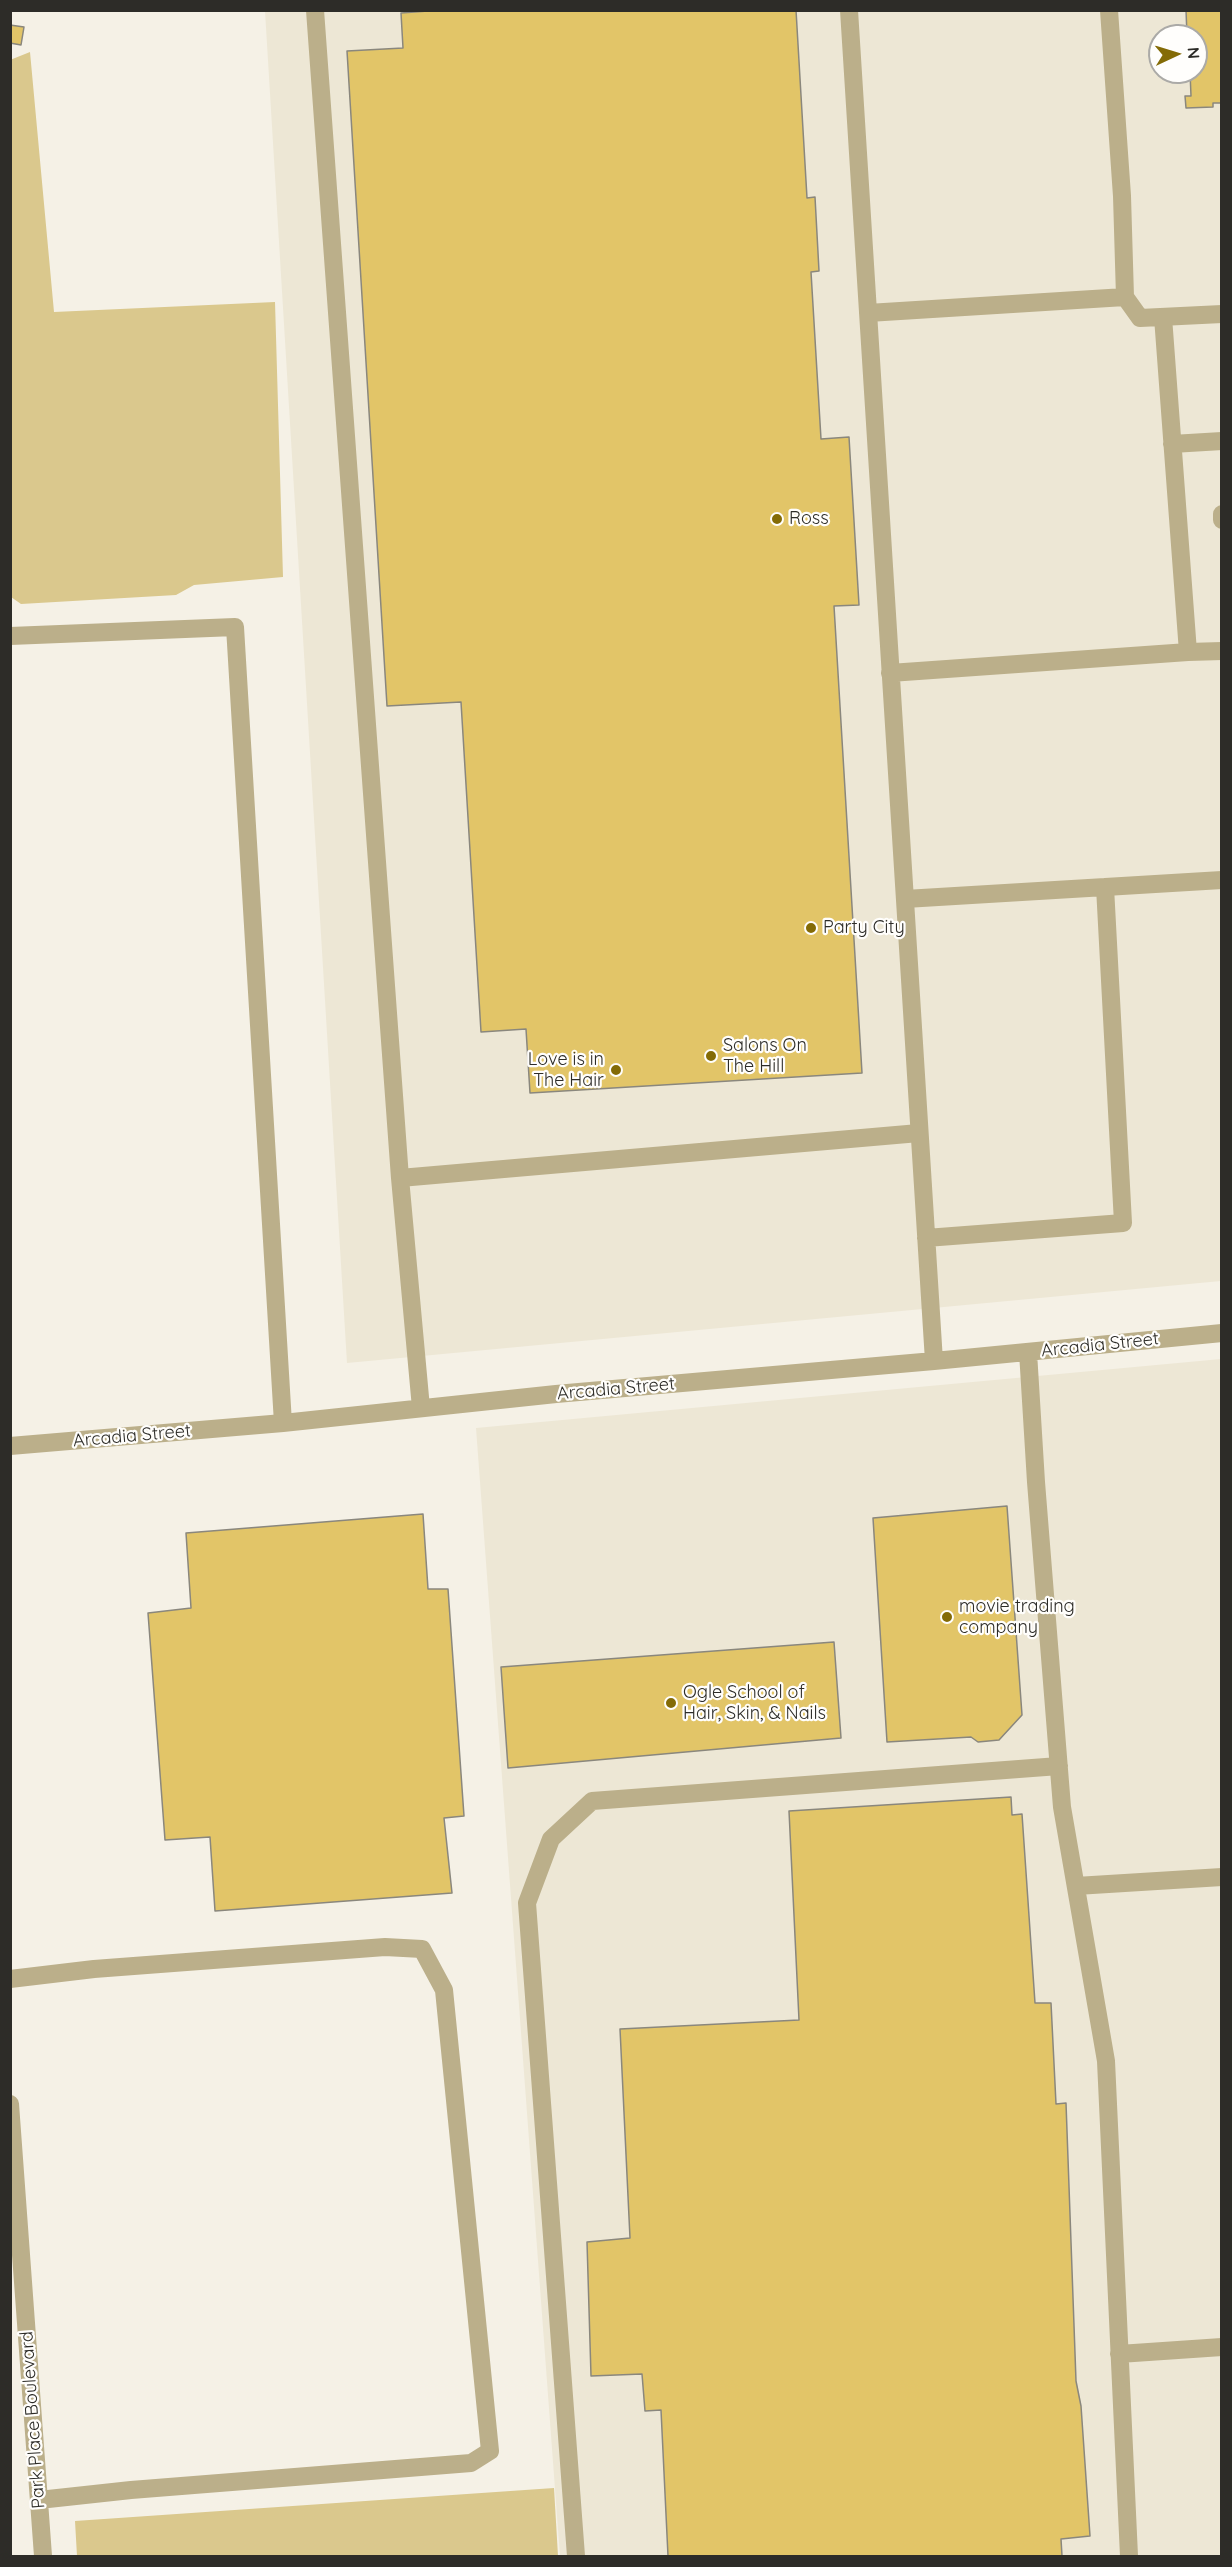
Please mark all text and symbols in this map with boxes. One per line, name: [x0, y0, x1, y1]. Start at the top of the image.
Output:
north arrow: [1148, 24, 1208, 84]
text: N: [1184, 46, 1204, 59]
place label: Ross: [789, 508, 829, 530]
marker: Ross: [770, 512, 784, 526]
place label: Party City: [823, 917, 905, 939]
marker: Party City: [804, 921, 818, 935]
place label: Salons On The Hill: [723, 1035, 807, 1078]
place label: Love is in The Hair: [528, 1049, 604, 1092]
marker: Salons On The Hill: [704, 1049, 718, 1063]
marker: Love is in The Hair: [609, 1063, 623, 1077]
street label: Arcadia Street: [1040, 1328, 1160, 1362]
street label: Arcadia Street: [556, 1373, 676, 1405]
street label: Arcadia Street: [72, 1420, 192, 1452]
place label: movie trading company: [959, 1596, 1075, 1638]
marker: movie trading company: [940, 1610, 954, 1624]
place label: Ogle School of Hair, Skin, & Nails: [683, 1682, 826, 1724]
marker: Ogle School of Hair, Skin, & Nails: [664, 1696, 678, 1710]
street label: Park Place Boulevard: [16, 2331, 50, 2509]

